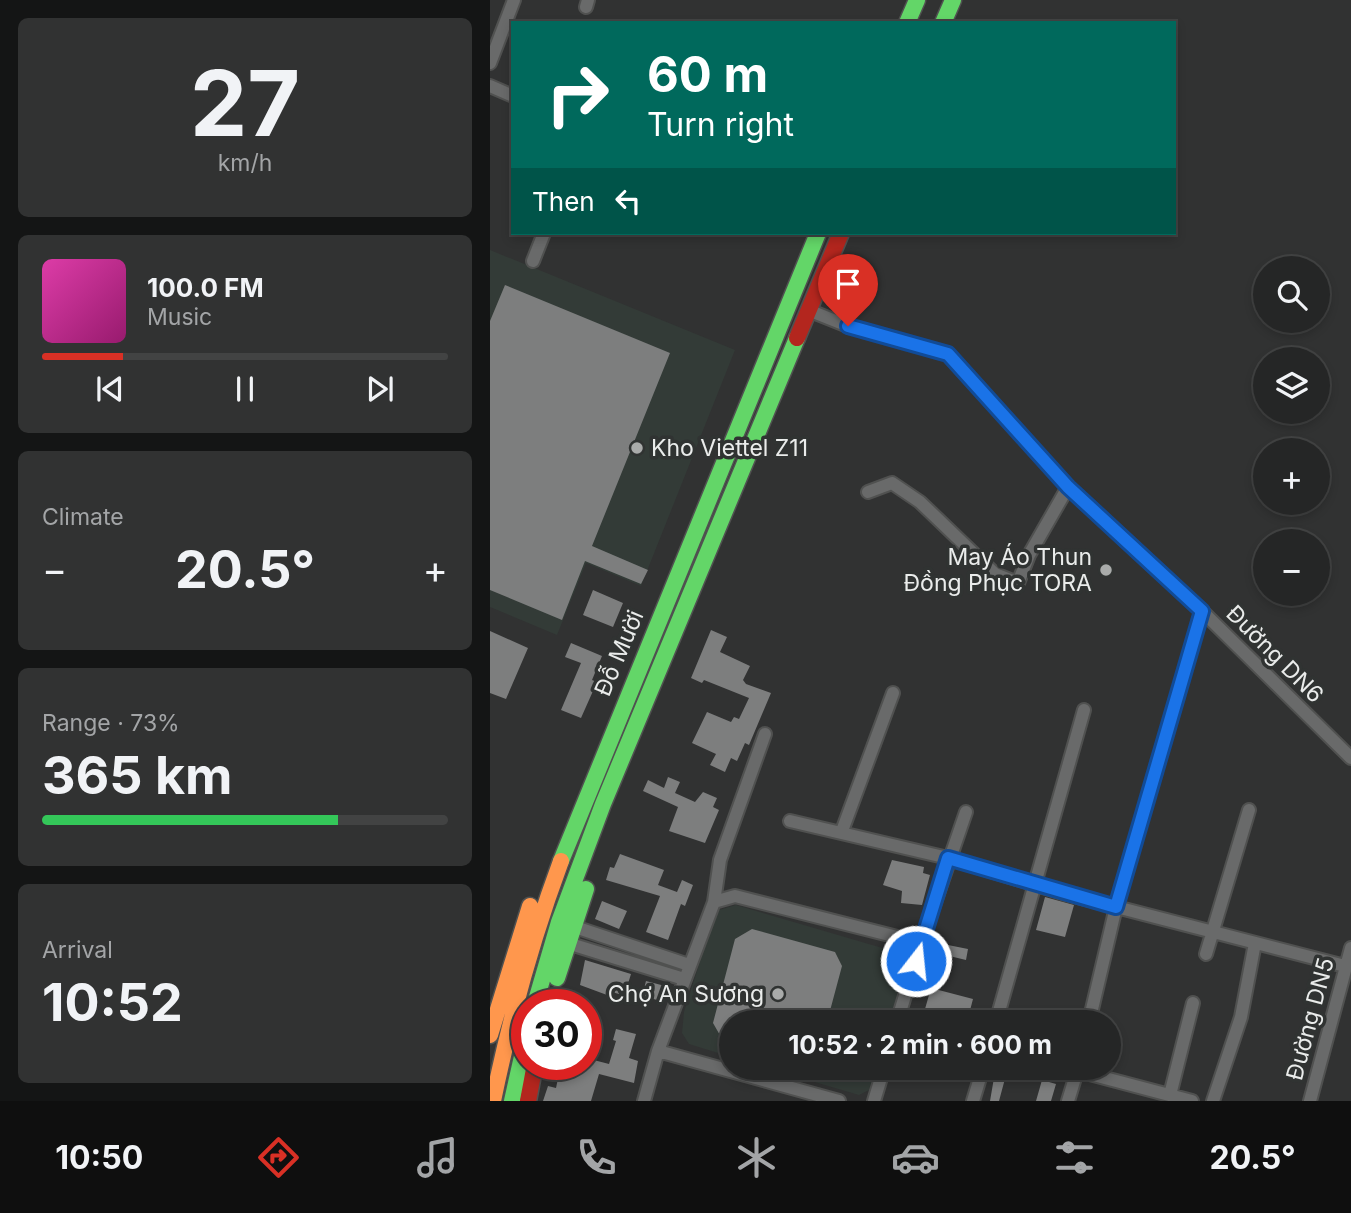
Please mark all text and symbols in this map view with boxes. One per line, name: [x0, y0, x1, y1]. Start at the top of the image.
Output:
text: 60 m: [647, 45, 768, 104]
text: 27: [190, 48, 300, 158]
icon: right: [532, 49, 623, 140]
text: Turn right: [647, 105, 794, 144]
text: km/h: [218, 149, 272, 177]
icon: left: [609, 182, 647, 220]
text: Then: [532, 186, 595, 217]
pin: [818, 254, 878, 326]
map controls: [1253, 256, 1330, 606]
button: search: [1253, 256, 1330, 333]
icon: arrive: [829, 265, 867, 303]
text: 100.0 FM: [147, 272, 264, 303]
text: Music: [147, 303, 212, 331]
button: layers: [1253, 347, 1330, 424]
icon: previous: [91, 370, 129, 408]
icon: pause: [226, 370, 264, 408]
icon: next: [361, 370, 399, 408]
place label: Kho Viettel Z11: [651, 434, 808, 462]
button: +: [1253, 438, 1330, 515]
marker: Kho Viettel Z11: [629, 440, 645, 456]
text: Climate: [42, 503, 124, 531]
button: −: [1253, 529, 1330, 606]
text: 20.5°: [175, 538, 315, 601]
place label: May Áo Thun Đồng Phục TORA: [904, 543, 1092, 597]
text: −: [42, 546, 67, 592]
text: +: [423, 546, 448, 592]
marker: May Áo Thun Đồng Phục TORA: [1098, 562, 1114, 578]
street label: Đường DN6: [1221, 600, 1329, 708]
street label: Đỗ Mười: [588, 606, 650, 700]
text: Range · 73%: [42, 709, 180, 737]
text: 365 km: [42, 744, 233, 807]
position arrow: [879, 924, 953, 998]
text: Arrival: [42, 936, 113, 964]
street label: Đường DN5: [1280, 955, 1340, 1083]
text: 10:52: [42, 971, 183, 1034]
place label: Chợ An Sương: [608, 980, 764, 1008]
marker: Chợ An Sương: [770, 986, 786, 1002]
speed limit sign: 30: [511, 989, 602, 1080]
text: 10:52 · 2 min · 600 m: [788, 1029, 1052, 1060]
icon: directions: [254, 1133, 303, 1182]
icon: music: [413, 1133, 462, 1182]
icon: phone: [572, 1133, 621, 1182]
icon: climate: [732, 1133, 781, 1182]
icon: car: [891, 1133, 940, 1182]
icon: filters: [1050, 1133, 1099, 1182]
text: 10:50: [55, 1138, 143, 1177]
text: 20.5°: [1210, 1138, 1296, 1177]

